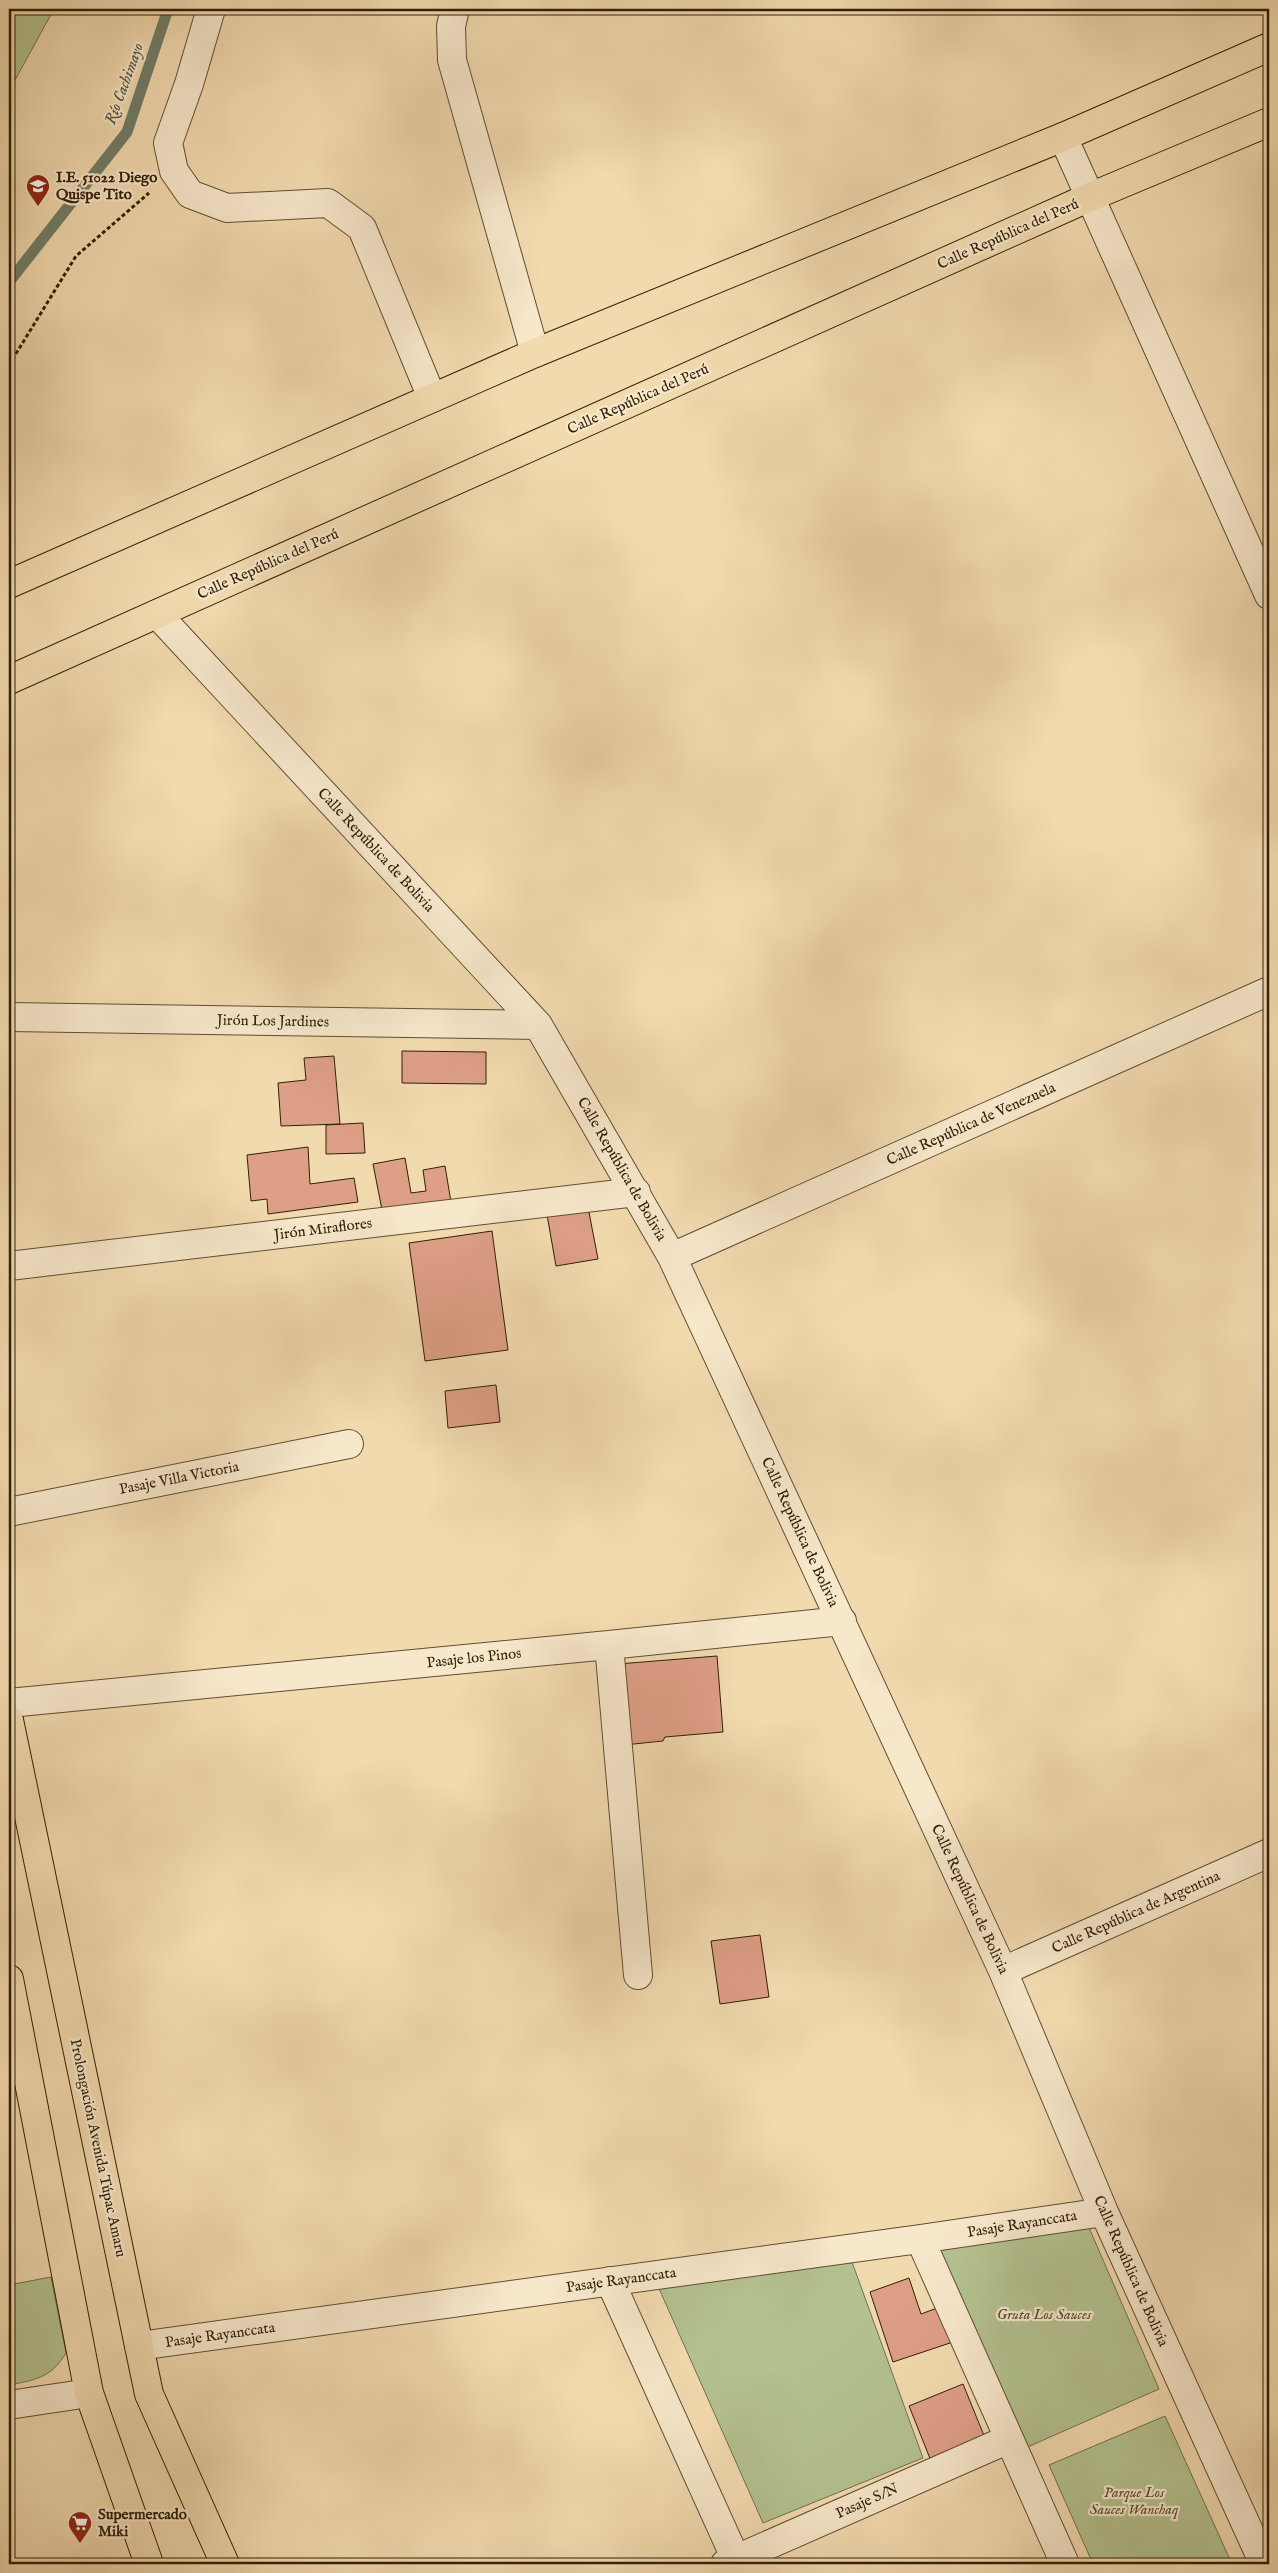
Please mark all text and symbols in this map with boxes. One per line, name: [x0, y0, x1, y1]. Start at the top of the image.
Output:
water label: Río Cachimayo: [101, 40, 149, 127]
place label: I.E. 51022 Diego Quispe Tito: [56, 168, 157, 204]
school or university icon: I.E. 51022 Diego Quispe Tito: [25, 173, 51, 207]
street label: Calle República del Perú: [934, 194, 1082, 274]
street label: Calle República del Perú: [564, 359, 712, 439]
street label: Calle República del Perú: [194, 524, 342, 604]
street label: Calle República de Bolivia: [313, 784, 439, 916]
street label: Jirón Los Jardines: [215, 1010, 329, 1031]
street label: Calle República de Venezuela: [884, 1078, 1059, 1170]
street label: Calle República de Bolivia: [573, 1094, 671, 1245]
street label: Jirón Miraflores: [271, 1214, 373, 1245]
street label: Calle República de Bolivia: [757, 1454, 843, 1610]
street label: Pasaje Villa Victoria: [117, 1457, 241, 1499]
street label: Pasaje los Pinos: [426, 1644, 522, 1672]
street label: Calle República de Bolivia: [927, 1821, 1013, 1977]
street label: Calle República de Argentina: [1049, 1866, 1224, 1958]
street label: Prolongación Avenida Túpac Amaru: [66, 2037, 131, 2259]
street label: Calle República de Bolivia: [1089, 2193, 1173, 2350]
street label: Pasaje Rayanccata: [966, 2206, 1079, 2242]
street label: Pasaje Rayanccata: [565, 2263, 678, 2297]
park label: Gruta Los Sauces: [997, 2305, 1092, 2324]
street label: Pasaje Rayanccata: [164, 2318, 277, 2352]
street label: Pasaje S/N: [833, 2479, 901, 2523]
park label: Parque Los Sauces Wanchaq: [1090, 2483, 1178, 2519]
place label: Supermercado Miki: [98, 2505, 187, 2541]
supermarket icon: Supermercado Miki: [67, 2510, 93, 2544]

